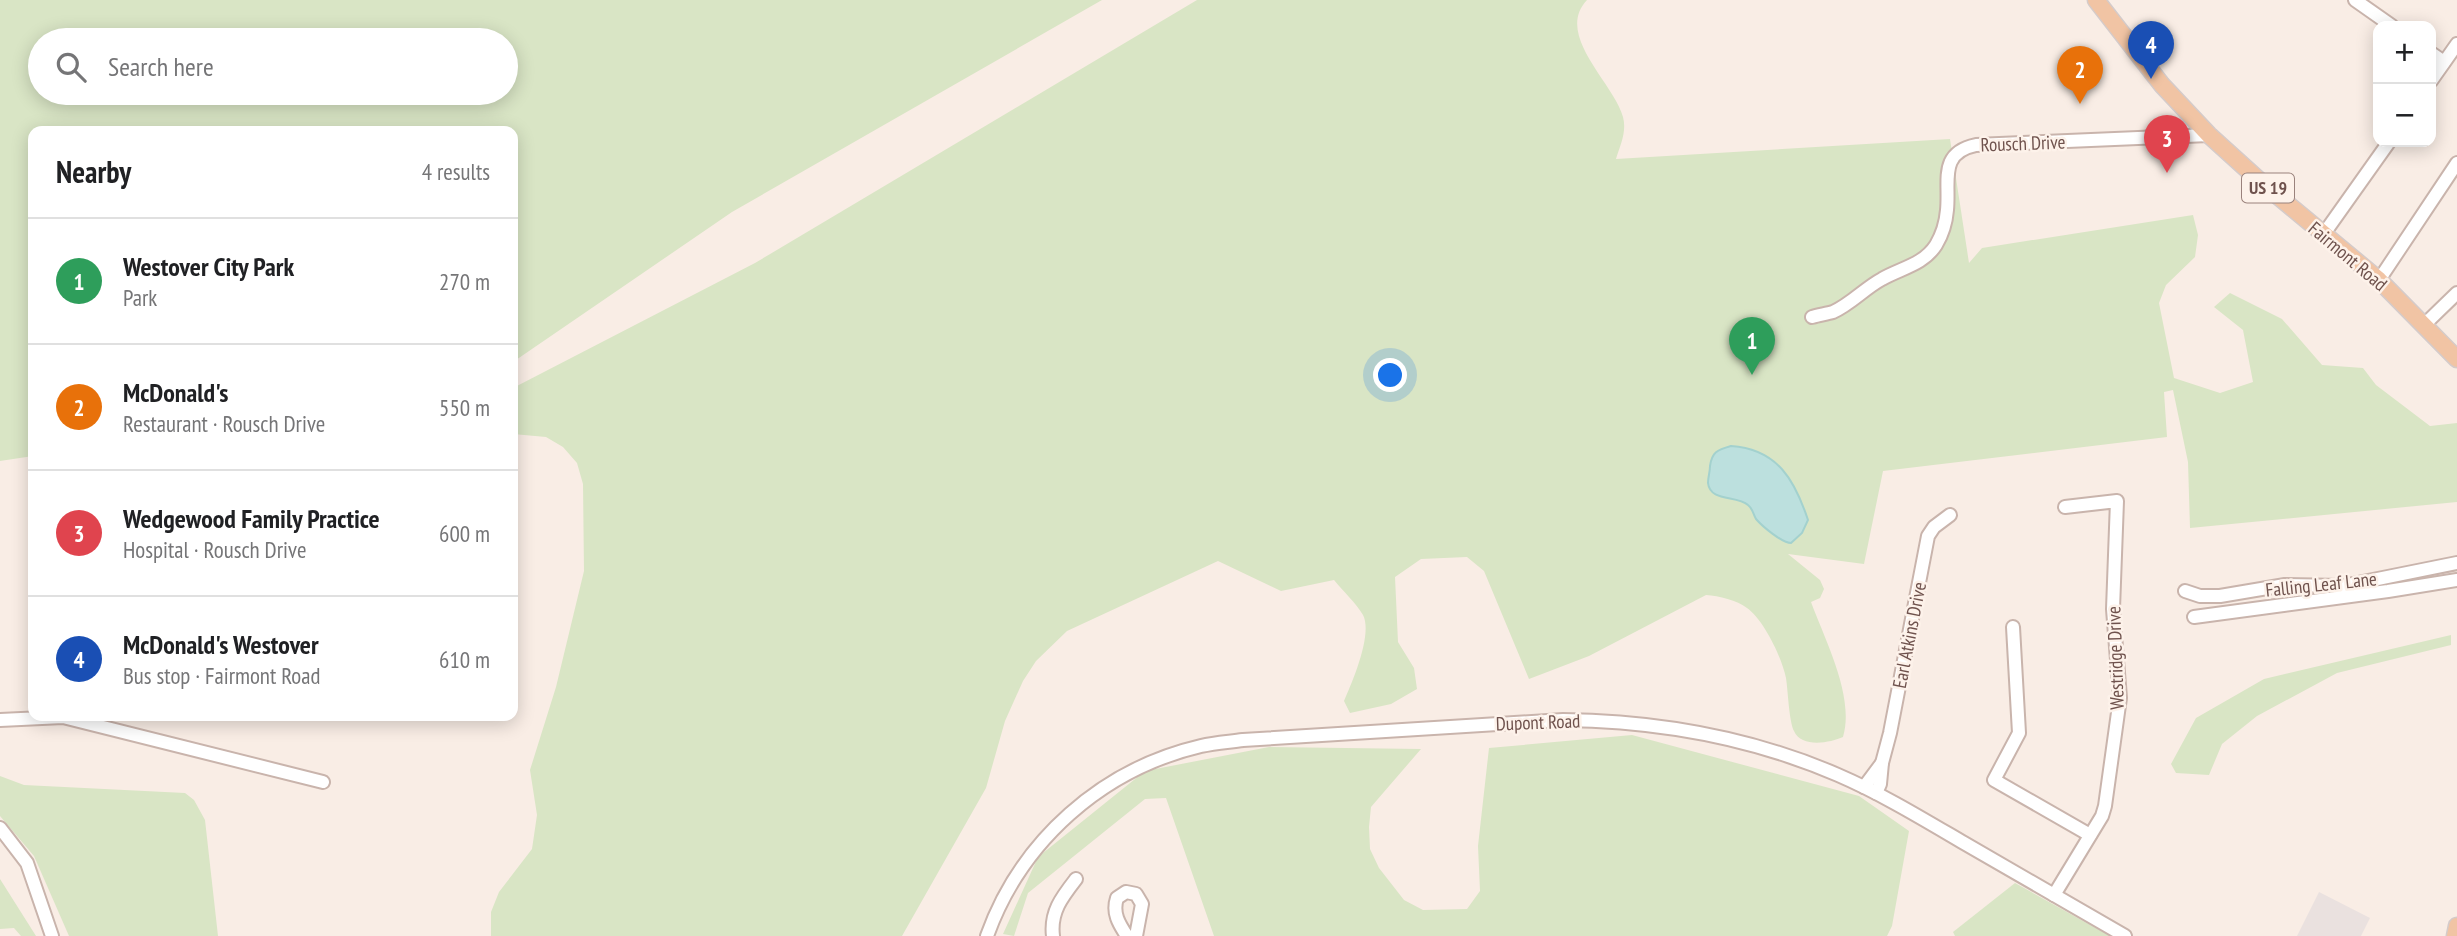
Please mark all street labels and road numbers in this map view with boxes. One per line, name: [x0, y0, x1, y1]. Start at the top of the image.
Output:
street label: Rousch Drive: [1980, 130, 2066, 156]
road number: US 19: [2242, 174, 2294, 202]
street label: Fairmont Road: [2304, 216, 2392, 296]
street label: Falling Leaf Lane: [2264, 566, 2378, 602]
street label: Earl Atkins Drive: [1887, 580, 1931, 690]
street label: Westridge Drive: [2101, 606, 2129, 710]
street label: Dupont Road: [1495, 709, 1581, 735]

